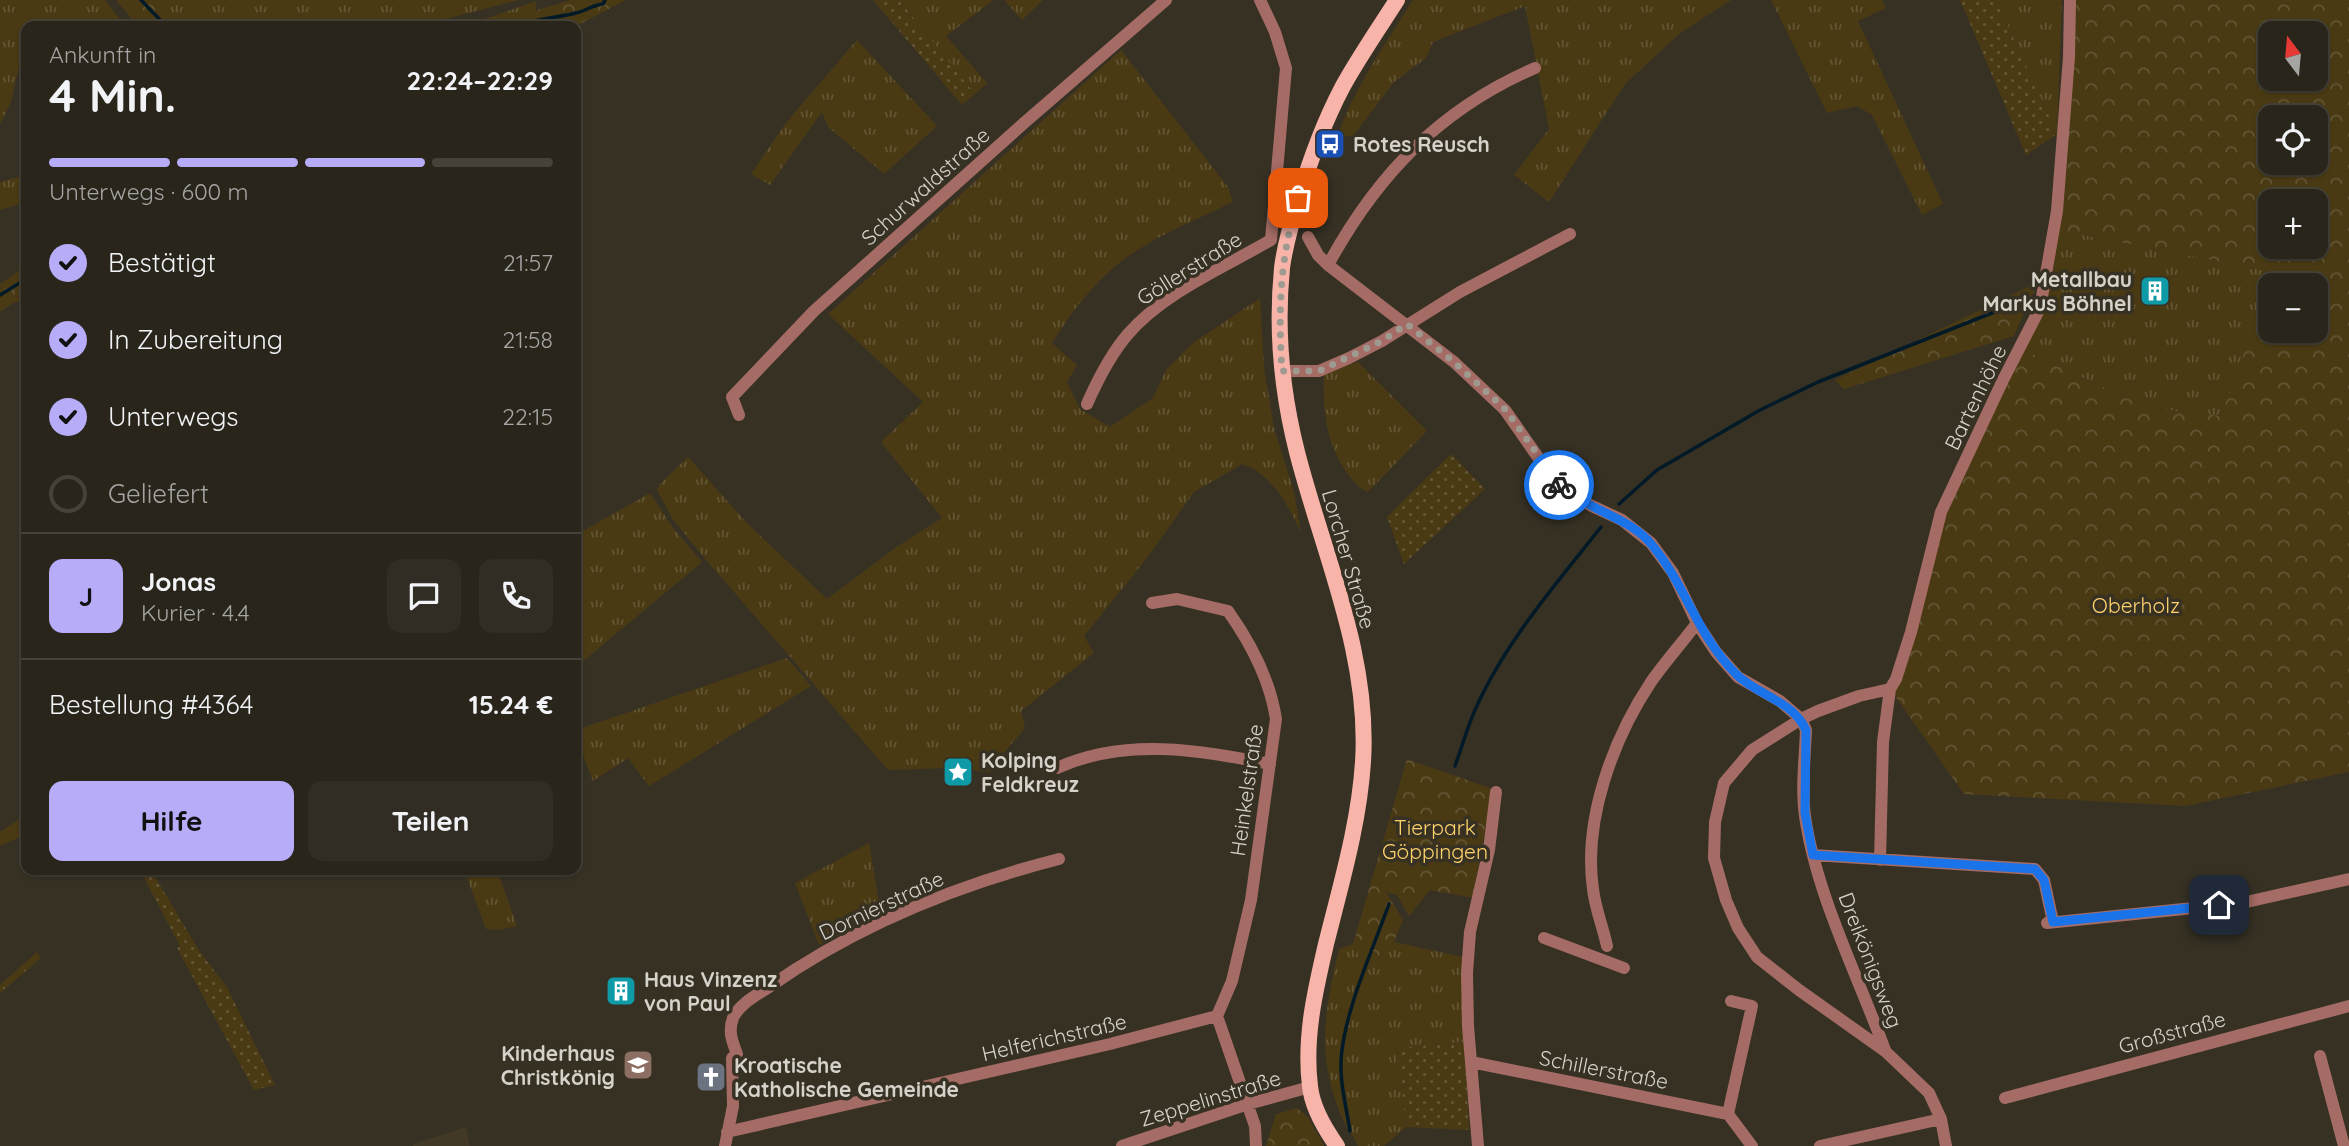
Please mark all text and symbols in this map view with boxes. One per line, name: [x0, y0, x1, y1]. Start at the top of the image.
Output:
north arrow: [2258, 21, 2328, 91]
map controls: [2258, 21, 2328, 343]
text: Ankunft in: [49, 40, 156, 69]
text: 22:24–22:29: [407, 64, 553, 97]
text: 4 Min.: [49, 66, 176, 124]
button: locate: [2258, 105, 2328, 175]
street label: Schurwaldstraße: [855, 122, 995, 250]
bus stop icon: Rotes Reusch: [1313, 127, 1347, 161]
place label: Rotes Reusch: [1353, 131, 1490, 157]
pin: [1268, 168, 1328, 228]
text: Unterwegs · 600 m: [49, 177, 249, 206]
icon: bag: [1279, 179, 1317, 217]
button: +: [2258, 189, 2328, 259]
street label: Göllerstraße: [1132, 225, 1246, 311]
icon: check: [49, 244, 87, 282]
text: Bestätigt: [108, 246, 216, 279]
text: 21:57: [503, 248, 553, 277]
place label: Metallbau Markus Böhnel: [1983, 266, 2132, 316]
button: −: [2258, 273, 2328, 343]
building icon: Metallbau Markus Böhnel: [2138, 274, 2172, 308]
icon: check: [49, 321, 87, 359]
text: In Zubereitung: [108, 323, 283, 356]
text: 21:58: [502, 325, 553, 354]
street label: Bartenhöhe: [1938, 340, 2012, 454]
icon: check: [49, 398, 87, 436]
text: Unterwegs: [108, 400, 239, 433]
text: 22:15: [502, 402, 553, 431]
courier: [1524, 450, 1594, 520]
icon: bike: [1540, 466, 1578, 504]
text: Geliefert: [108, 477, 209, 510]
street label: Lorcher Straße: [1317, 486, 1381, 632]
button: chat: [387, 559, 461, 633]
button: phone: [479, 559, 553, 633]
text: Jonas: [141, 565, 216, 598]
text: J: [79, 580, 93, 613]
park label: Oberholz: [2092, 592, 2180, 618]
text: Kurier · 4.4: [141, 598, 250, 627]
text: Bestellung #4364: [49, 688, 254, 721]
text: 15.24 €: [469, 688, 553, 721]
street label: Heinkelstraße: [1224, 722, 1268, 858]
place label: Kolping Feldkreuz: [981, 747, 1079, 797]
place icon: Kolping Feldkreuz: [941, 755, 975, 789]
button: Hilfe: [49, 781, 294, 861]
button: Teilen: [308, 781, 553, 861]
park label: Tierpark Göppingen: [1382, 814, 1488, 864]
street label: Dornierstraße: [814, 865, 948, 945]
pin: [2189, 875, 2249, 935]
icon: home: [2200, 886, 2238, 924]
street label: Dreikönigsweg: [1833, 889, 1909, 1031]
place label: Haus Vinzenz von Paul: [644, 966, 777, 1016]
building icon: Haus Vinzenz von Paul: [604, 974, 638, 1008]
street label: Großstraße: [2116, 1005, 2228, 1059]
street label: Helferichstraße: [979, 1008, 1129, 1066]
place label: Kinderhaus Christkönig: [501, 1040, 615, 1090]
street label: Schillerstraße: [1537, 1044, 1671, 1094]
school or university icon: Kinderhaus Christkönig: [621, 1048, 655, 1082]
place label: Kroatische Katholische Gemeinde: [734, 1052, 959, 1102]
church icon: Kroatische Katholische Gemeinde: [694, 1060, 728, 1094]
street label: Zeppelinstraße: [1136, 1064, 1284, 1132]

